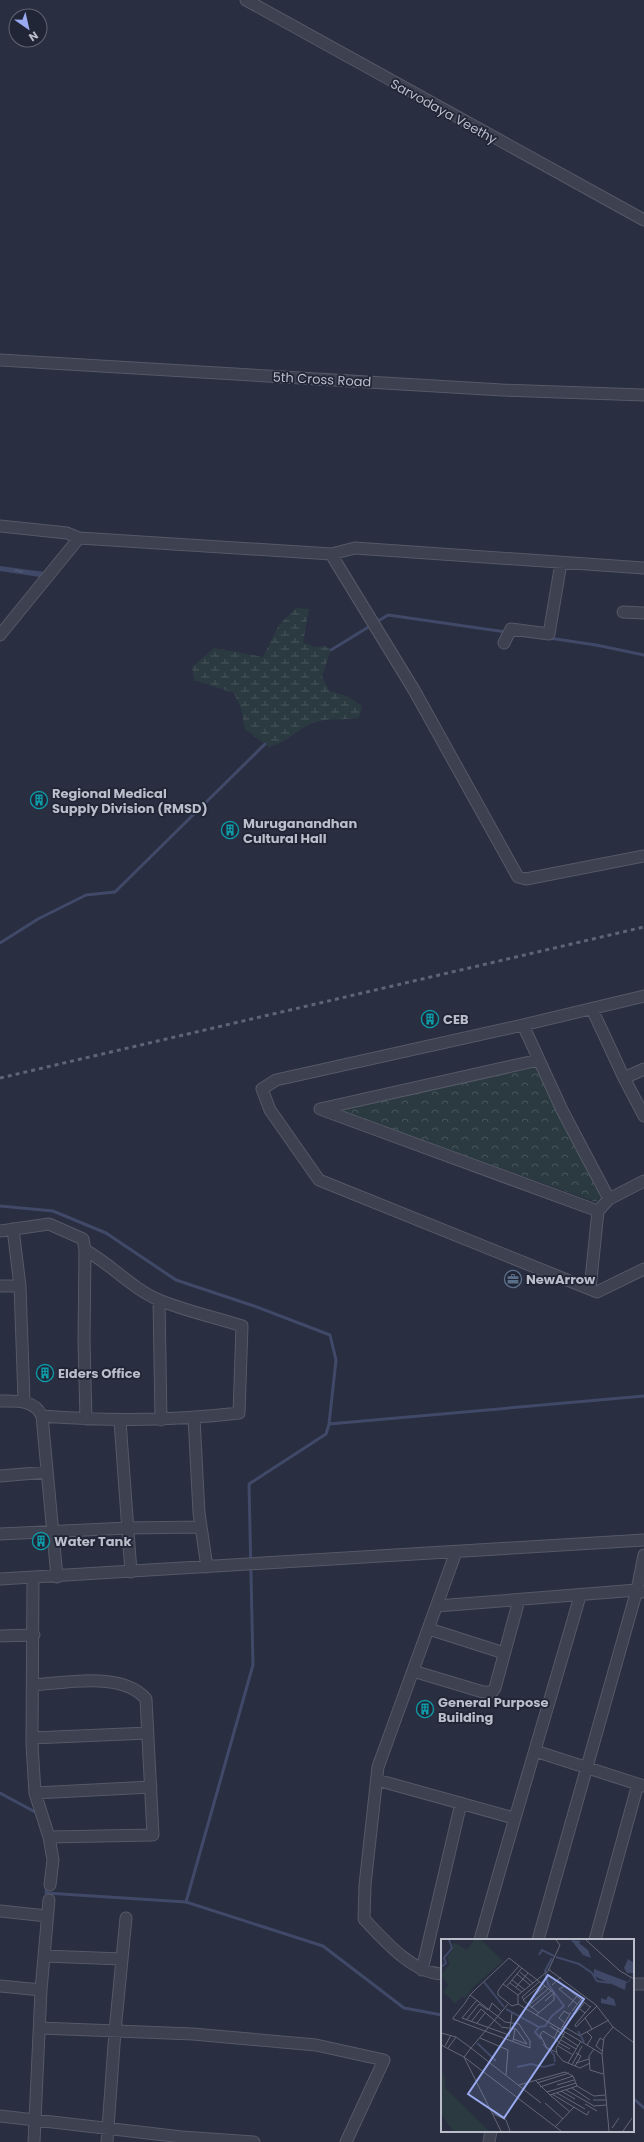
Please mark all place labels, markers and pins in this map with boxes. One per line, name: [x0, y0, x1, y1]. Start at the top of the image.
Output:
place label: Regional Medical Supply Division (RMSD): [52, 784, 208, 818]
building icon: Regional Medical Supply Division (RMSD): [29, 790, 49, 810]
place label: Muruganandhan Cultural Hall: [243, 814, 357, 848]
building icon: Muruganandhan Cultural Hall: [220, 820, 240, 840]
building icon: CEB: [420, 1009, 440, 1029]
place label: CEB: [443, 1010, 469, 1029]
office icon: NewArrow: [503, 1269, 523, 1289]
place label: NewArrow: [526, 1270, 596, 1289]
building icon: Elders Office: [35, 1363, 55, 1383]
place label: Elders Office: [58, 1364, 141, 1383]
building icon: Water Tank: [31, 1531, 51, 1551]
place label: Water Tank: [54, 1532, 131, 1551]
place label: General Purpose Building: [438, 1693, 548, 1727]
building icon: General Purpose Building: [415, 1699, 435, 1719]

